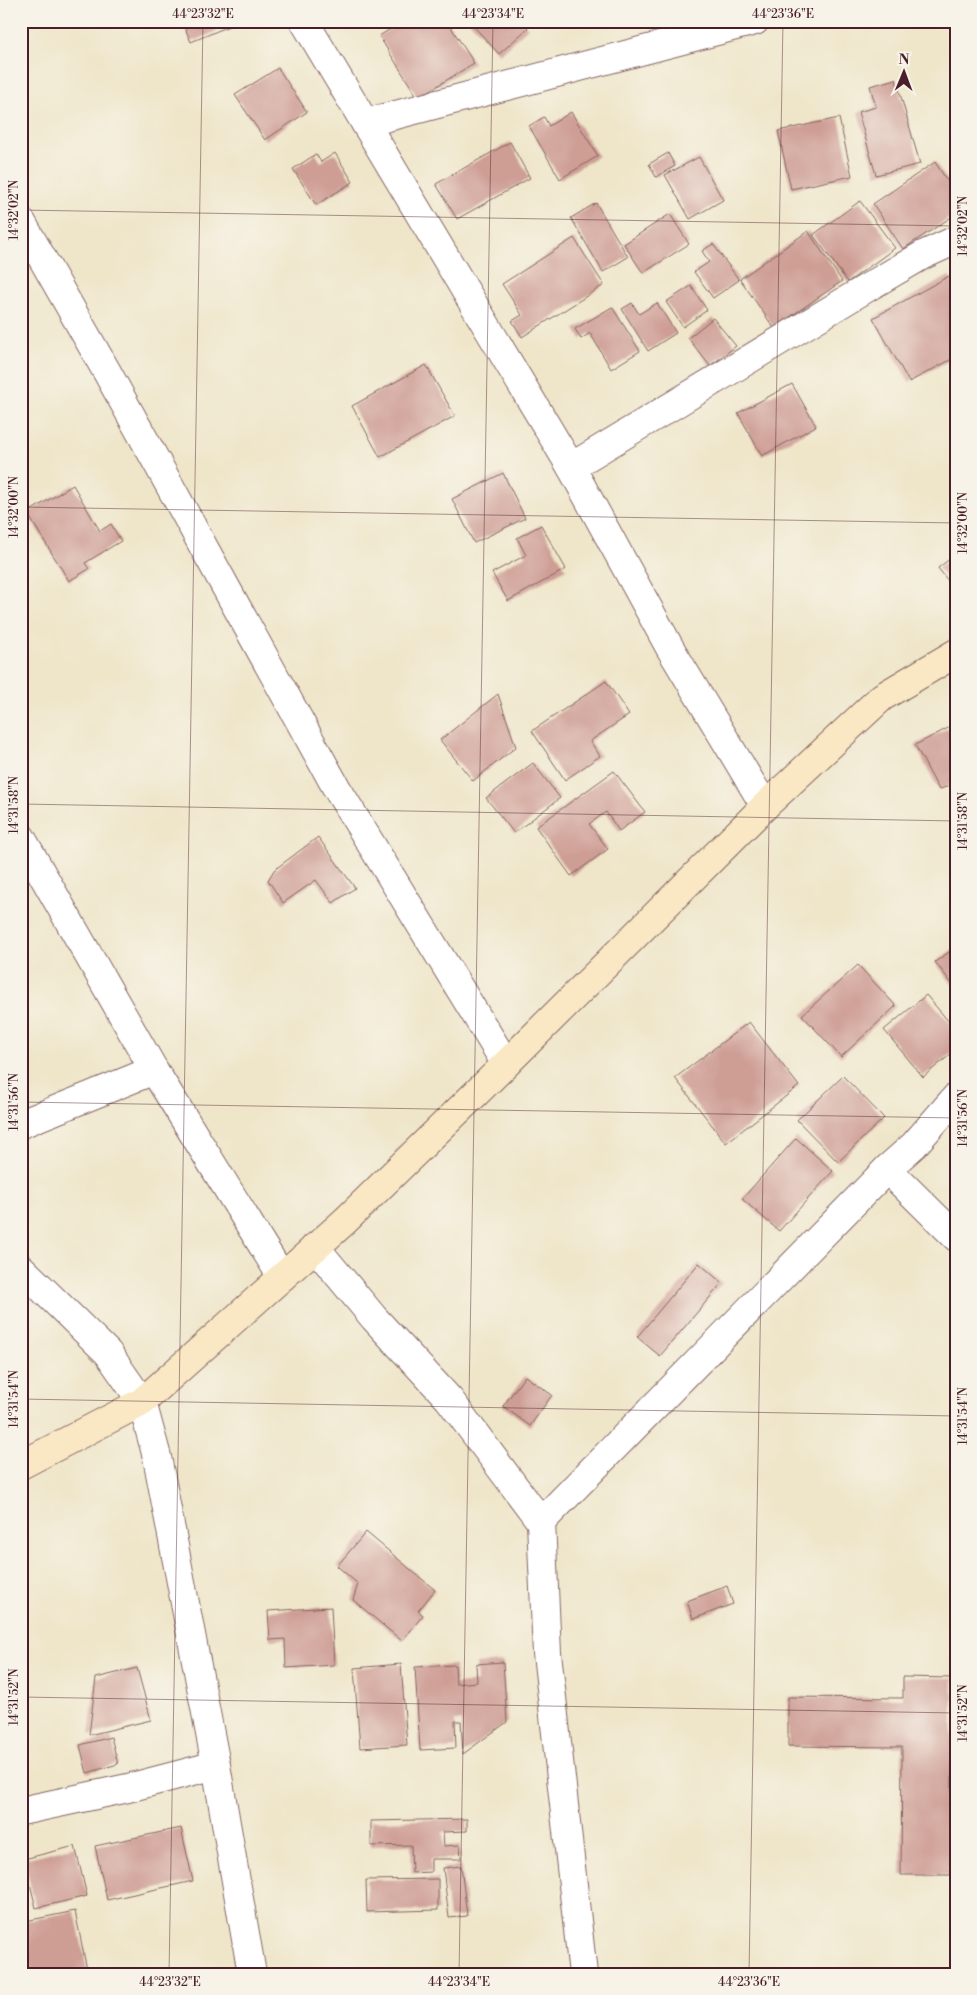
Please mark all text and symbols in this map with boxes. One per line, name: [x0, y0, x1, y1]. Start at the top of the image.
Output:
text: 44°23'32"E: [172, 7, 234, 22]
text: 44°23'34"E: [462, 7, 524, 22]
text: 44°23'36"E: [752, 7, 814, 22]
north arrow: [880, 48, 930, 98]
text: N: [899, 51, 910, 69]
text: 14°32'02"N: [7, 180, 22, 240]
text: 14°32'02"N: [956, 196, 971, 256]
text: 14°32'00"N: [7, 476, 22, 538]
text: 14°32'00"N: [956, 492, 971, 554]
text: 14°31'58"N: [7, 776, 22, 834]
text: 14°31'58"N: [956, 792, 971, 850]
text: 14°31'56"N: [7, 1073, 22, 1131]
text: 14°31'56"N: [956, 1089, 971, 1147]
text: 14°31'54"N: [7, 1370, 22, 1428]
text: 14°31'54"N: [956, 1387, 971, 1445]
text: 14°31'52"N: [7, 1668, 22, 1726]
text: 14°31'52"N: [956, 1684, 971, 1742]
text: 44°23'32"E: [139, 1975, 201, 1990]
text: 44°23'34"E: [428, 1975, 490, 1990]
text: 44°23'36"E: [718, 1975, 780, 1990]

